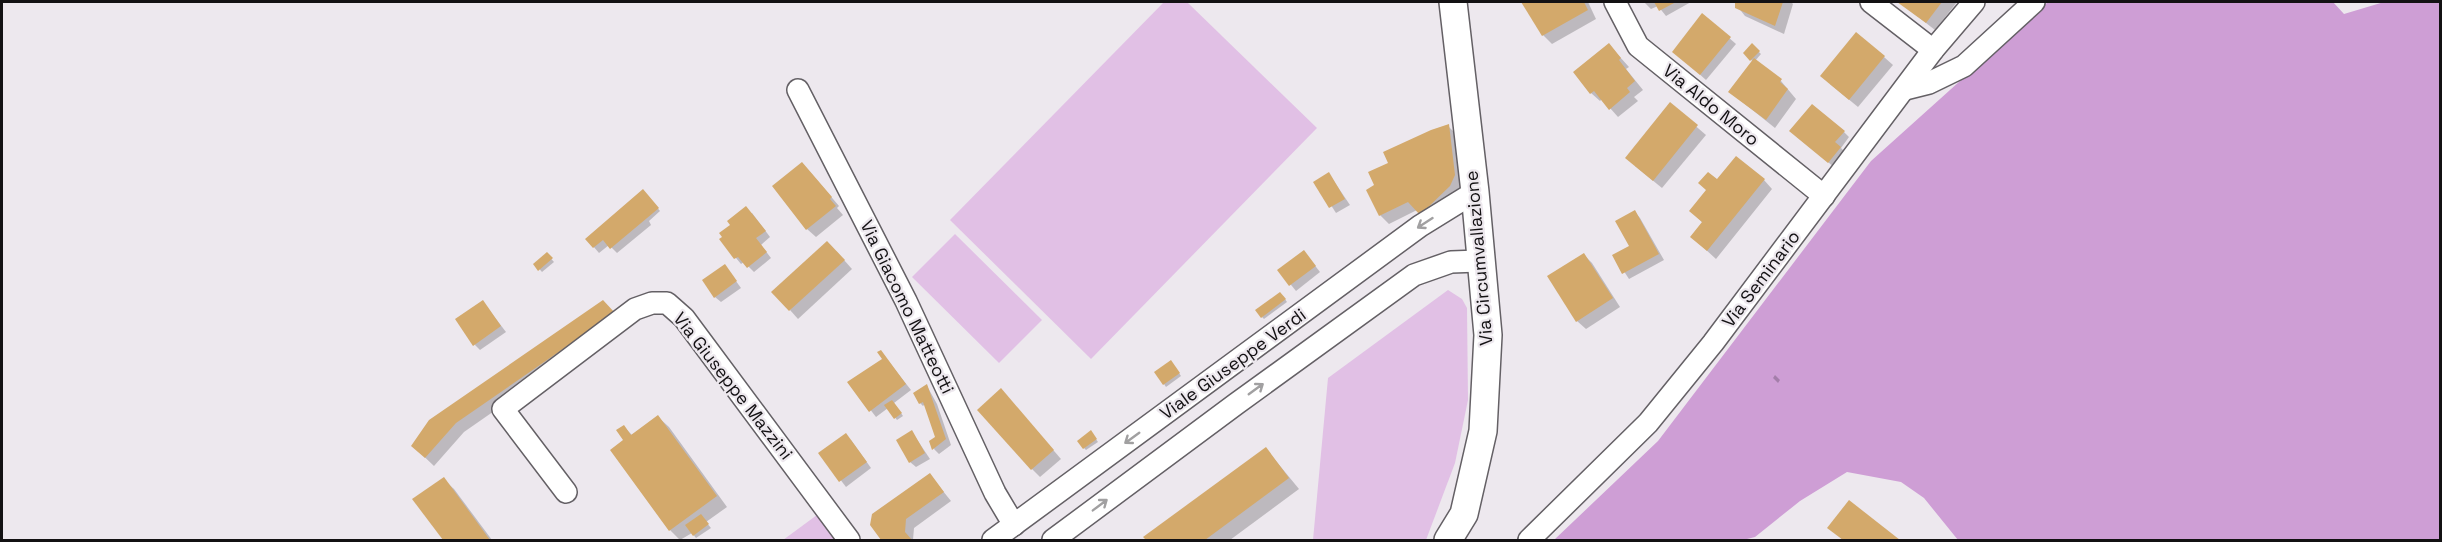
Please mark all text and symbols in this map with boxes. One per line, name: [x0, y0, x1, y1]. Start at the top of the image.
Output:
street label: Via Aldo Moro: [1658, 59, 1764, 151]
street label: Via Circumvallazione: [1459, 170, 1498, 346]
street label: Via Giacomo Matteotti: [855, 216, 959, 397]
one-way arrow: [1417, 217, 1434, 229]
street label: Via Seminario: [1717, 226, 1805, 332]
street label: Viale Giuseppe Verdi: [1155, 303, 1310, 424]
street label: Via Giuseppe Mazzini: [669, 307, 798, 464]
one-way arrow: [1248, 383, 1264, 395]
one-way arrow: [1125, 432, 1141, 444]
one-way arrow: [1091, 499, 1107, 512]

